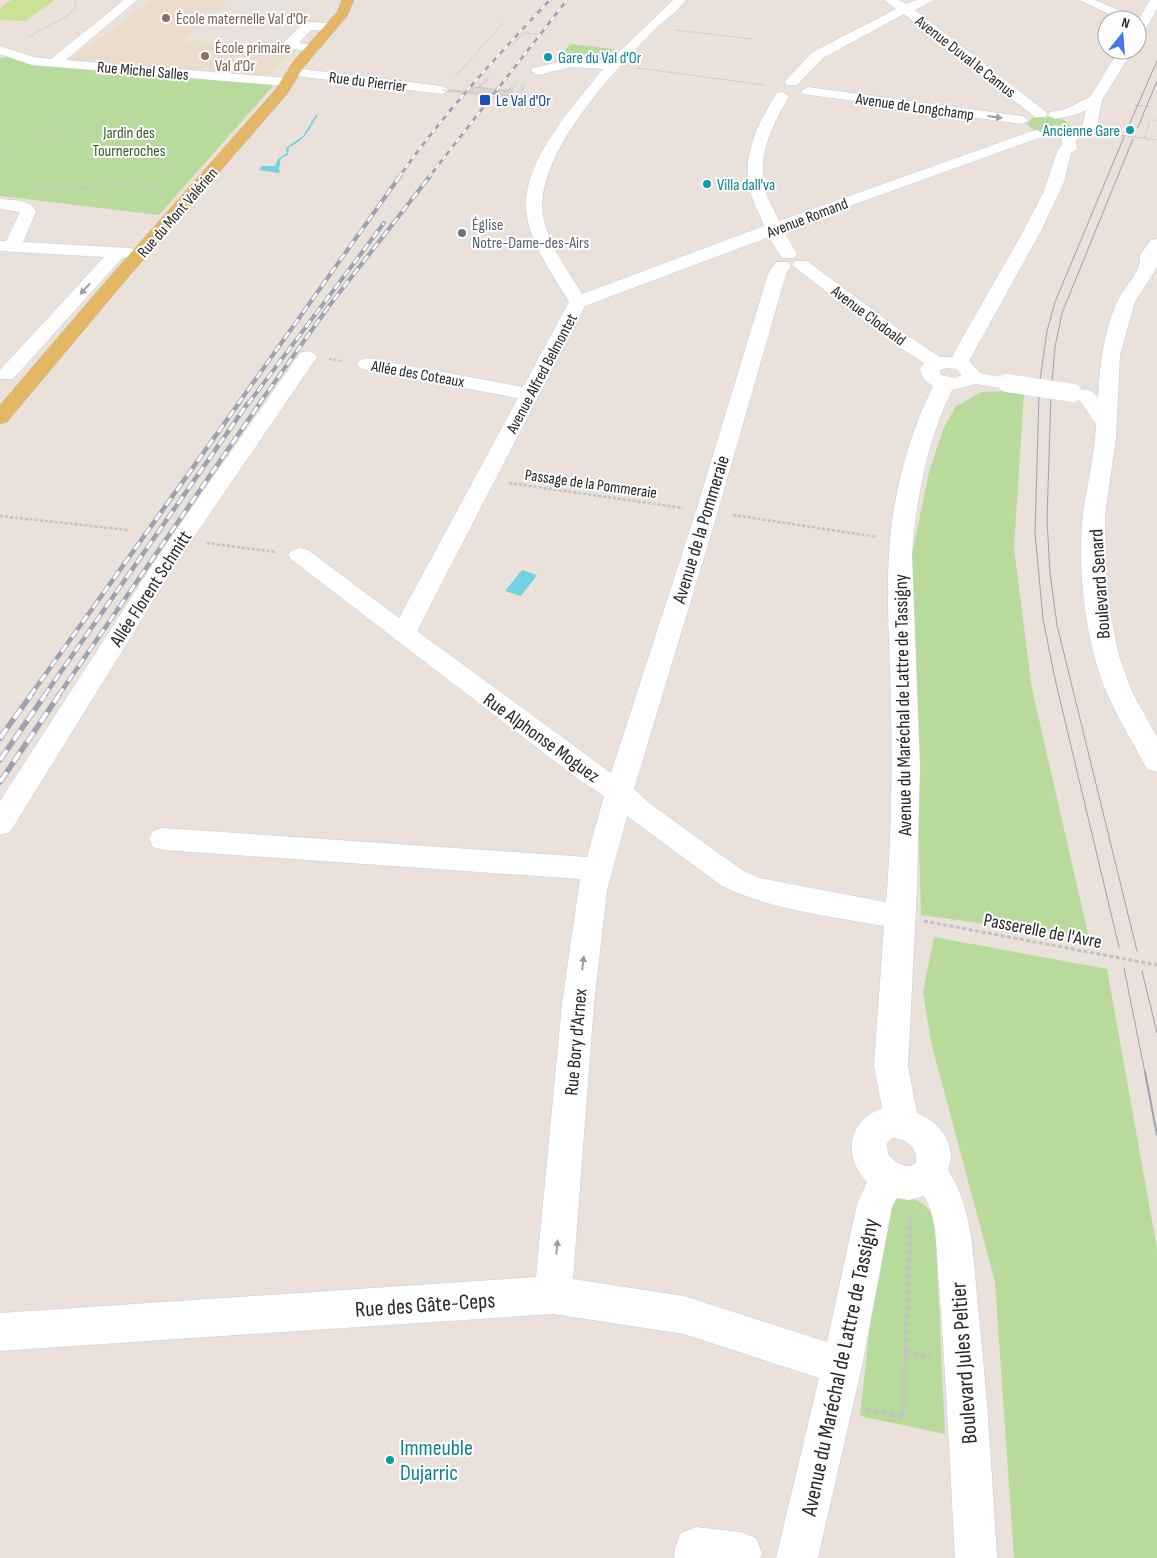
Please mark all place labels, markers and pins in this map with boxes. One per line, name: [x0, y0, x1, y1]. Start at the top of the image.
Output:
place label: École maternelle Val d'Or: [176, 10, 308, 29]
marker: École maternelle Val d'Or: [160, 12, 172, 24]
place label: École primaire Val d'Or: [215, 39, 291, 76]
place label: Gare du Val d'Or: [558, 49, 642, 68]
marker: École primaire Val d'Or: [199, 50, 211, 62]
marker: Gare du Val d'Or: [542, 51, 554, 63]
place label: Le Val d'Or: [496, 92, 551, 111]
marker: Le Val d'Or: [478, 93, 492, 107]
place label: Ancienne Gare: [1042, 122, 1120, 141]
marker: Ancienne Gare: [1124, 124, 1136, 136]
place label: Villa dall’va: [717, 176, 775, 195]
marker: Villa dall’va: [701, 178, 713, 190]
place label: Église Notre-Dame-des-Airs: [472, 216, 589, 253]
marker: Église Notre-Dame-des-Airs: [456, 227, 468, 239]
place label: Immeuble Dujarric: [400, 1435, 473, 1487]
marker: Immeuble Dujarric: [384, 1454, 396, 1466]

